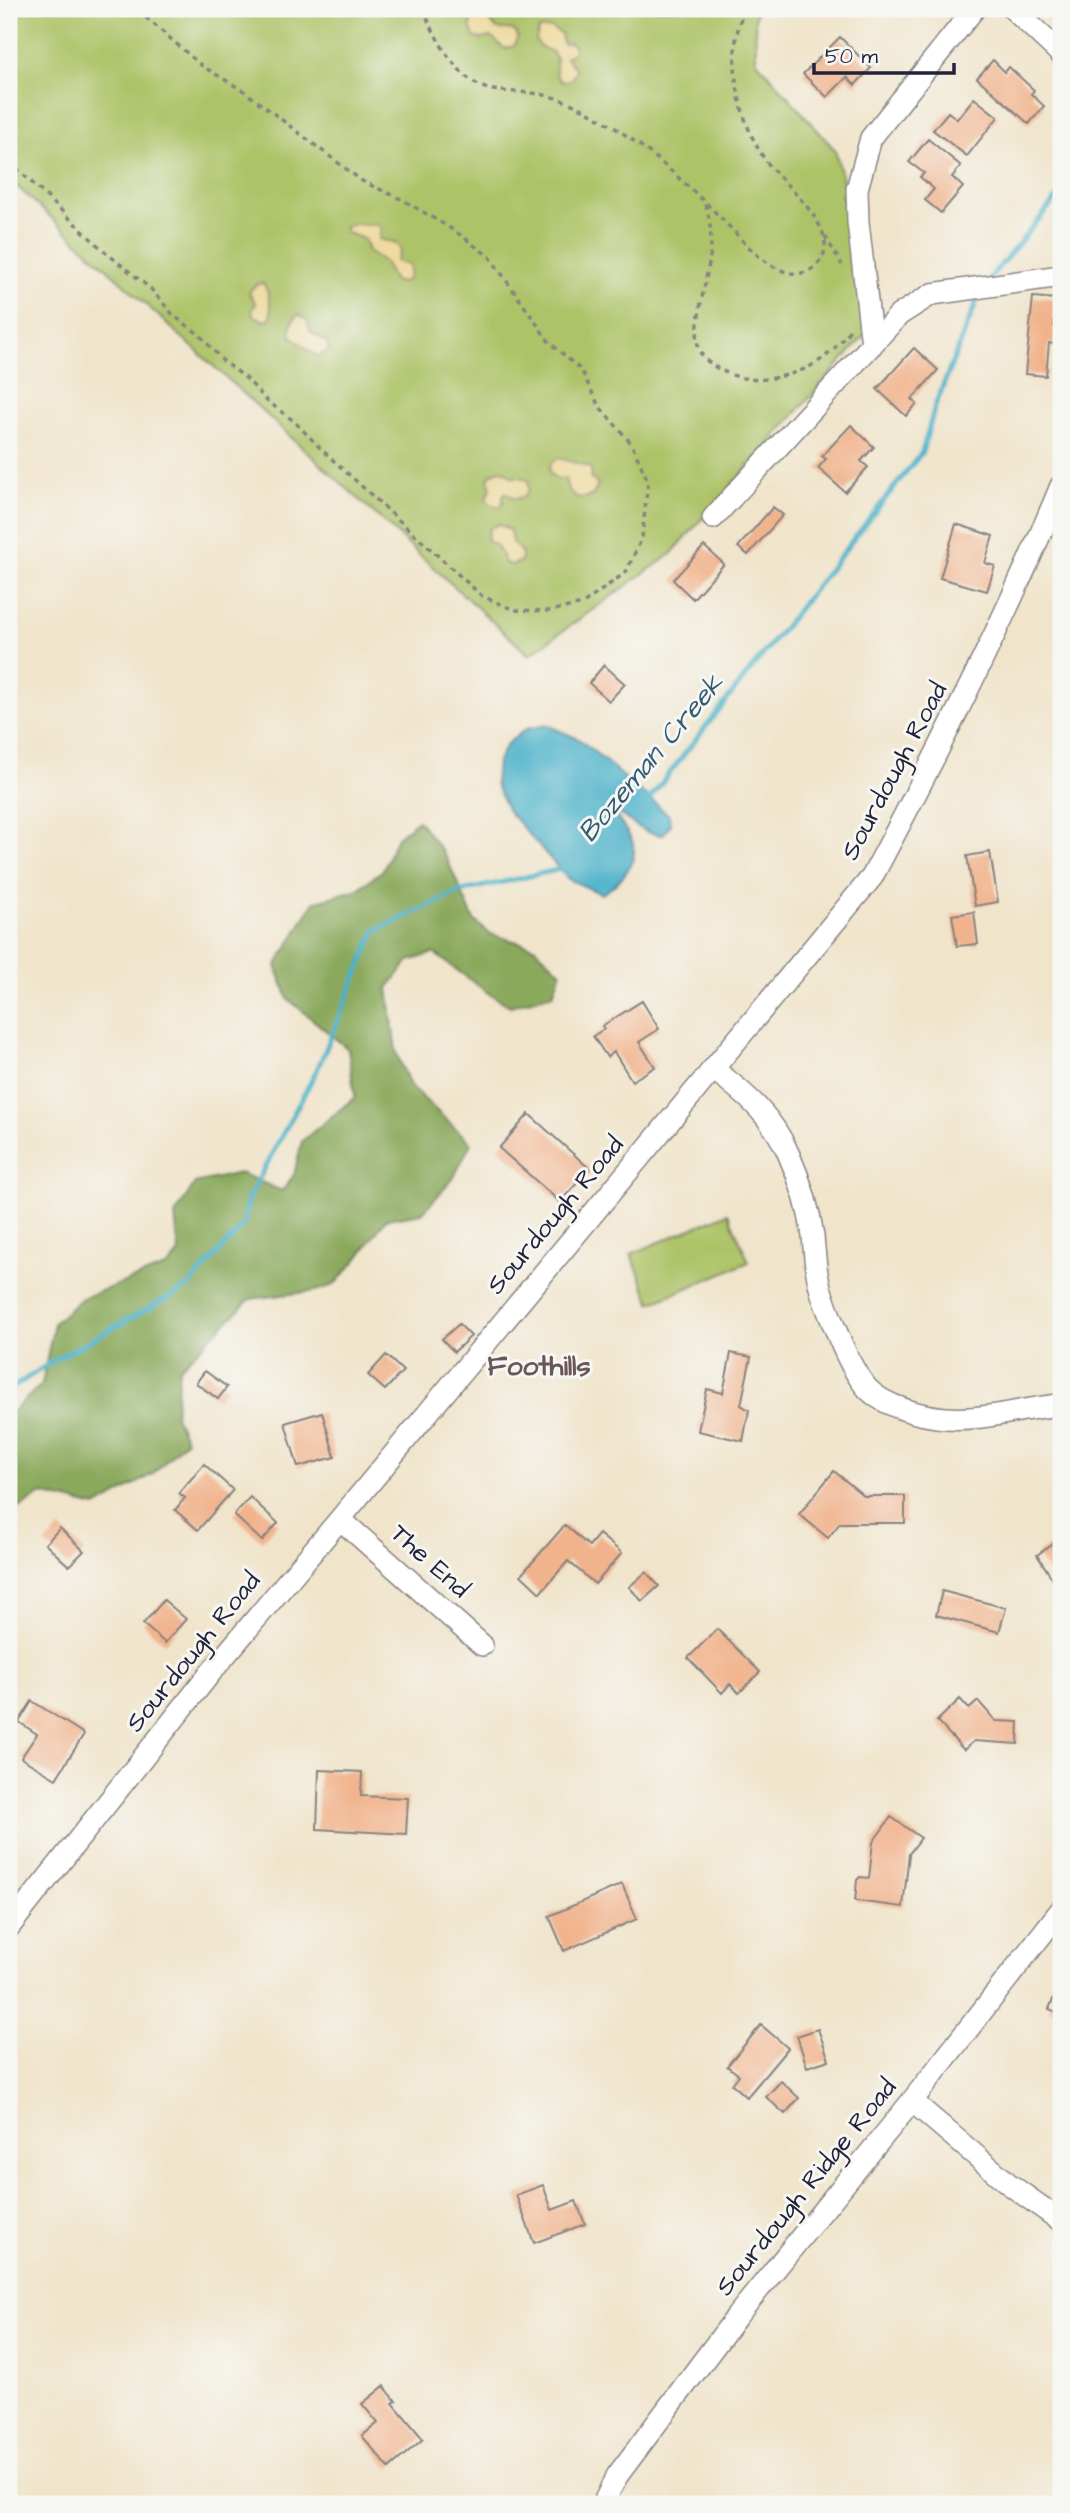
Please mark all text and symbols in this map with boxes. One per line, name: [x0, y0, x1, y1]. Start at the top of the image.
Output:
scale bar: [814, 32, 954, 76]
text: 50 m: [825, 42, 879, 71]
water label: Bozeman Creek: [569, 665, 734, 850]
street label: Sourdough Road: [832, 676, 958, 867]
street label: Sourdough Road: [478, 1128, 633, 1303]
district label: Foothills: [487, 1347, 591, 1386]
street label: The End: [383, 1516, 477, 1606]
street label: Sourdough Road: [117, 1564, 270, 1741]
street label: Sourdough Ridge Road: [707, 2071, 907, 2305]

